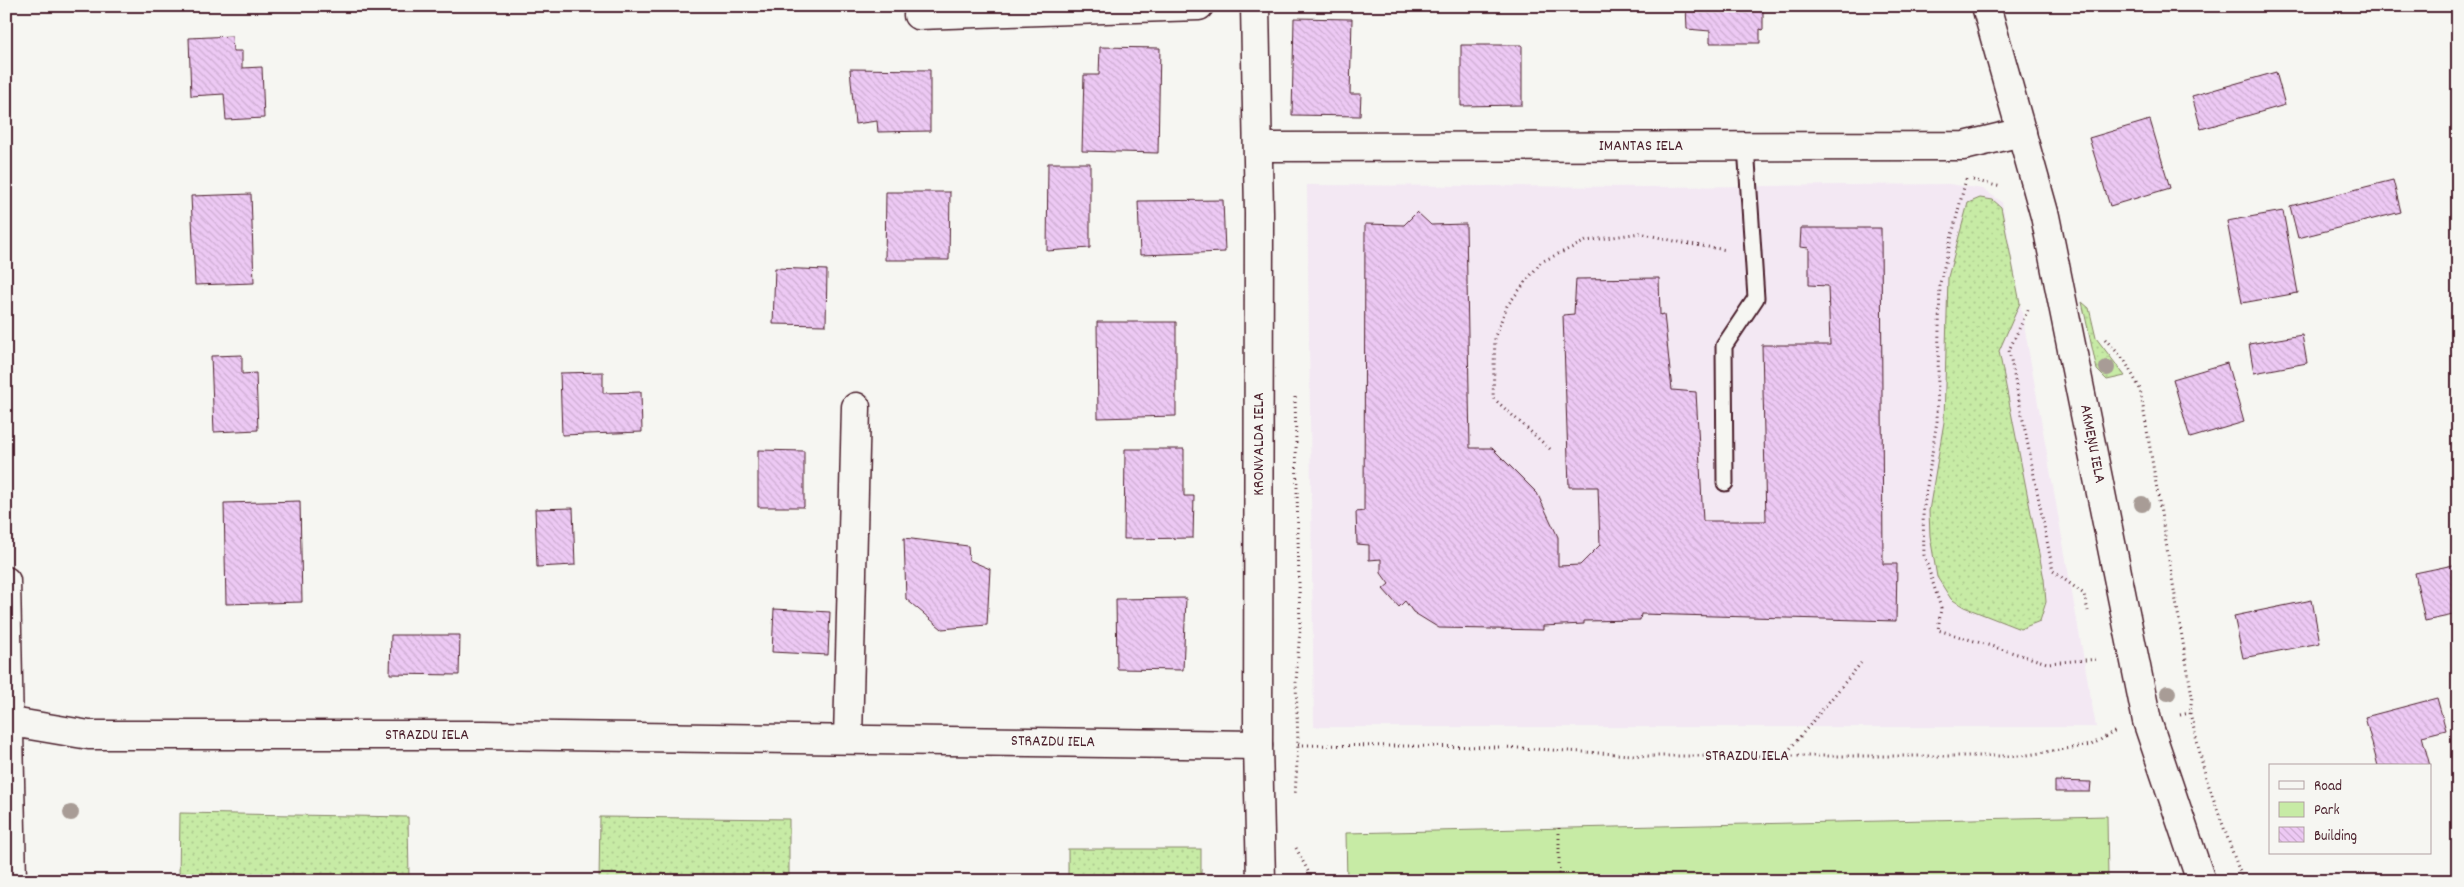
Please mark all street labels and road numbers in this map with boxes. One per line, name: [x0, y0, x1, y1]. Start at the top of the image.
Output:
street label: IMANTAS IELA: [1599, 135, 1683, 158]
street label: KRONVALDA IELA: [1248, 392, 1271, 496]
street label: AKMEŅU IELA: [2073, 403, 2111, 485]
street label: STRAZDU IELA: [385, 724, 469, 747]
street label: STRAZDU IELA: [1011, 730, 1096, 754]
street label: STRAZDU IELA: [1705, 745, 1789, 768]

